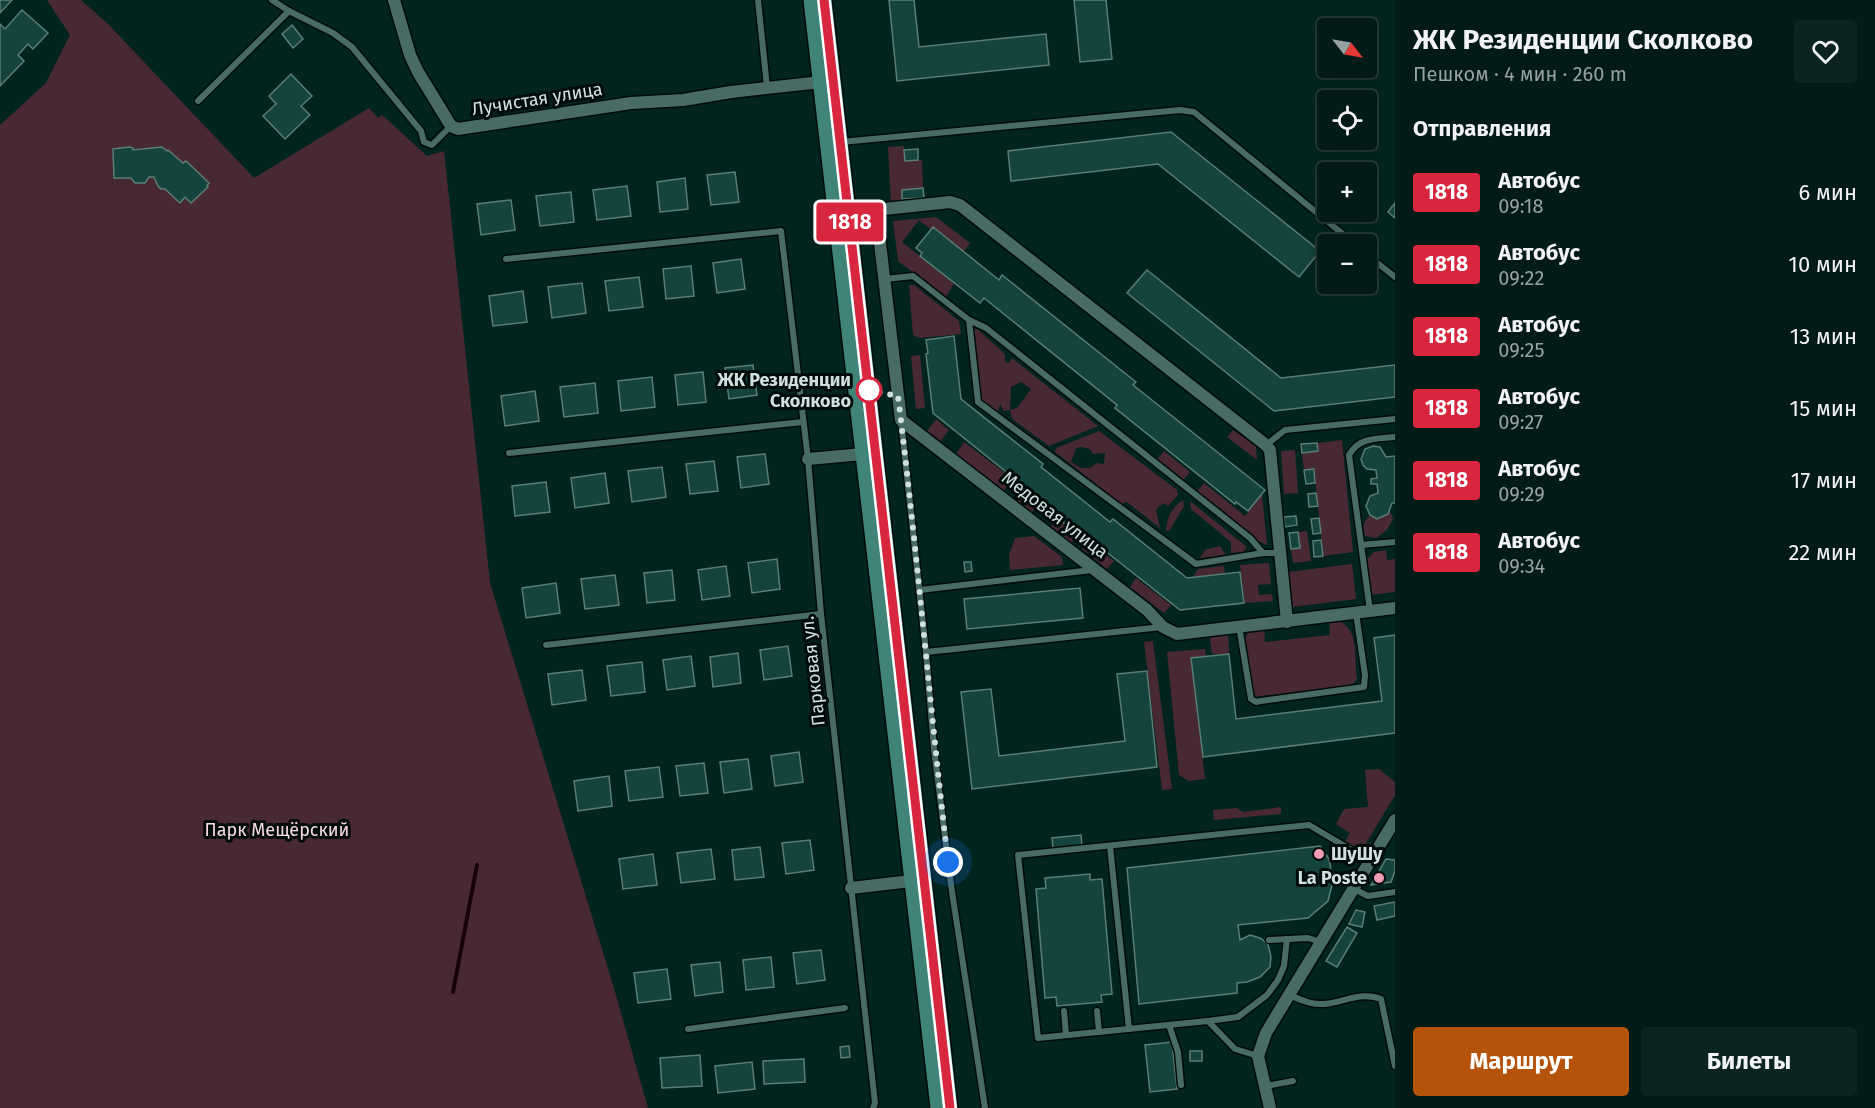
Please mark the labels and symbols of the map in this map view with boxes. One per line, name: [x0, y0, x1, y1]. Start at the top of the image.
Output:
north arrow: [1317, 18, 1377, 78]
street label: Лучистая улица: [470, 78, 604, 120]
line badge: 1818: [808, 202, 892, 242]
place label: ЖК Резиденции Сколково: [717, 369, 851, 412]
marker: ЖК Резиденции Сколково: [856, 377, 882, 403]
street label: Медовая улица: [997, 467, 1113, 563]
street label: Парковая ул.: [796, 615, 830, 727]
park label: Парк Мещёрский: [205, 819, 349, 841]
place label: ШуШу: [1331, 843, 1383, 865]
your location: [933, 847, 963, 877]
marker: ШуШу: [1312, 847, 1326, 861]
place label: La Poste: [1298, 867, 1367, 889]
marker: La Poste: [1372, 871, 1386, 885]

